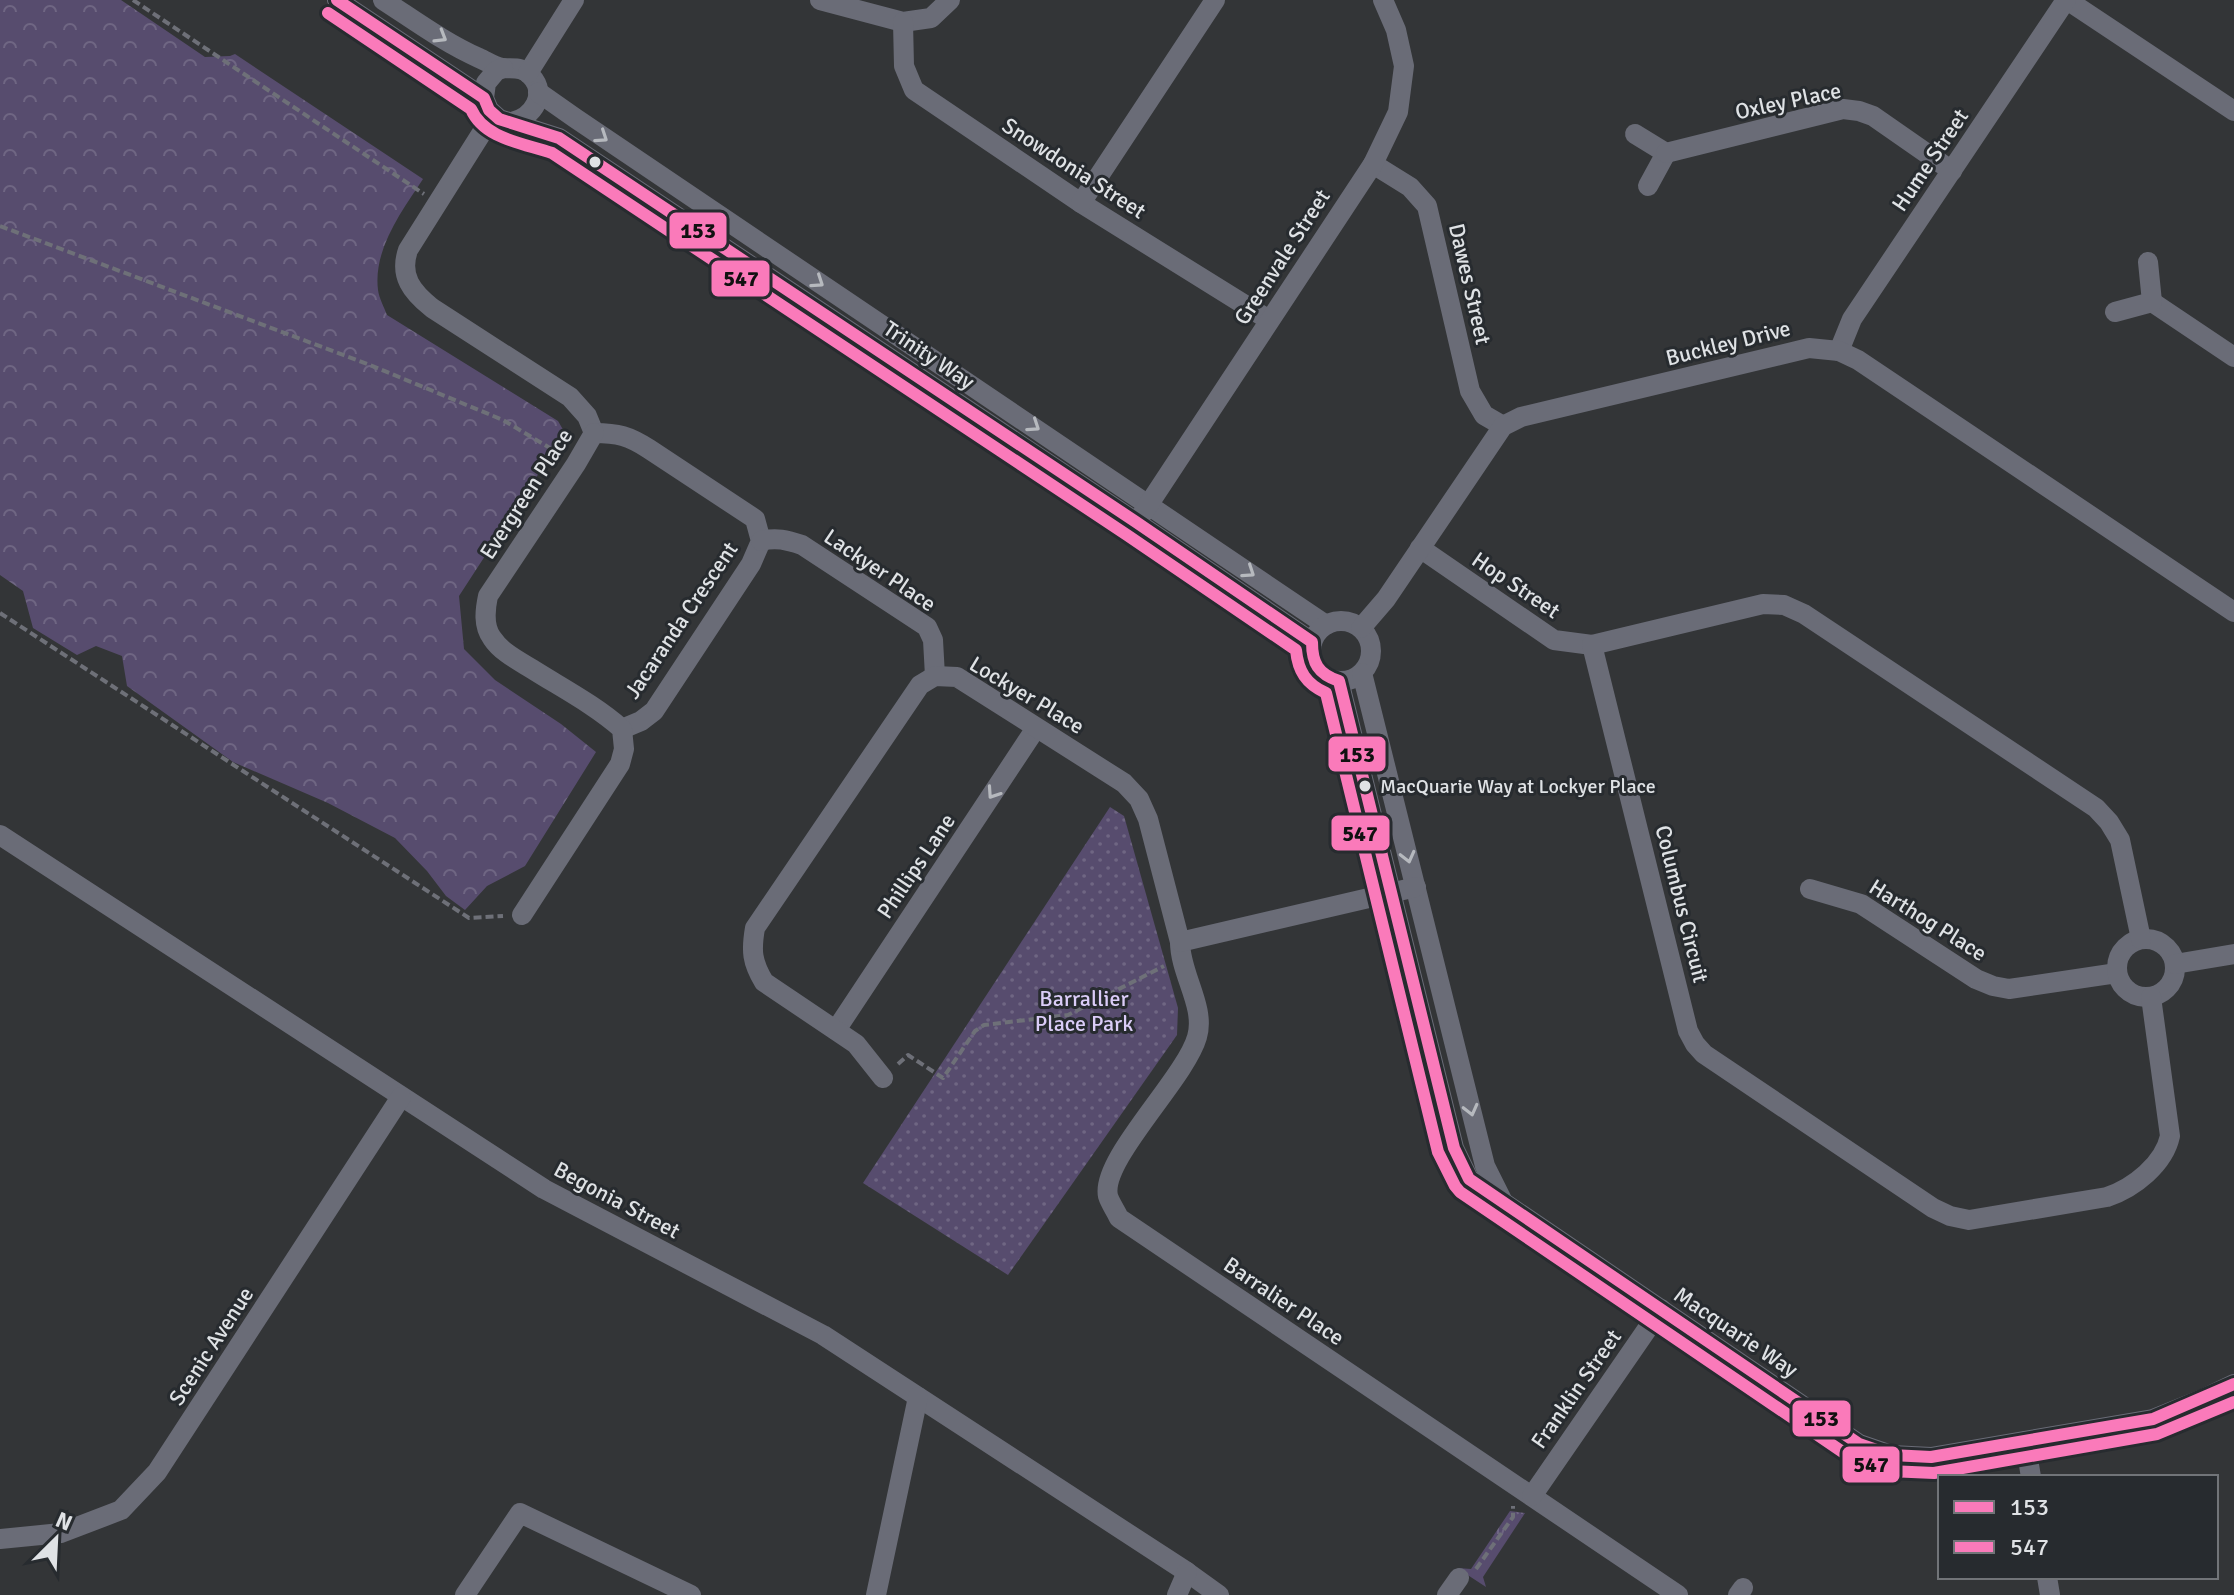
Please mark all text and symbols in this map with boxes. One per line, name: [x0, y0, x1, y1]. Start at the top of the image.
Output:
one-way arrow: [432, 28, 447, 43]
street label: Oxley Place: [1733, 77, 1843, 125]
street label: Hume Street: [1886, 103, 1974, 216]
street label: Snowdonia Street: [997, 112, 1151, 225]
one-way arrow: [593, 127, 608, 142]
unlabelled marker: [587, 154, 603, 170]
street label: Greenvale Street: [1228, 184, 1336, 330]
line badge: 153: [668, 211, 728, 250]
text: 153: [680, 217, 716, 244]
street label: Dawes Street: [1443, 221, 1497, 347]
line badge: 547: [710, 259, 771, 298]
text: 547: [723, 265, 759, 292]
one-way arrow: [809, 272, 823, 287]
street label: Buckley Drive: [1663, 314, 1793, 372]
street label: Trinity Way: [878, 315, 980, 396]
one-way arrow: [1025, 417, 1039, 432]
street label: Evergreen Place: [474, 424, 578, 564]
street label: Lackyer Place: [819, 523, 941, 617]
street label: Jacaranda Crescent: [619, 536, 744, 703]
street label: Hop Street: [1467, 546, 1565, 624]
one-way arrow: [1241, 562, 1255, 577]
street label: Lockyer Place: [965, 650, 1089, 740]
line badge: 153: [1327, 735, 1387, 773]
text: 153: [1339, 741, 1375, 768]
place label: MacQuarie Way at Lockyer Place: [1380, 774, 1656, 799]
marker: MacQuarie Way at Lockyer Place: [1357, 778, 1373, 794]
one-way arrow: [988, 784, 1003, 798]
street label: Phillips Lane: [871, 808, 961, 924]
line badge: 547: [1330, 814, 1391, 852]
text: 547: [1342, 820, 1378, 847]
street label: Columbus Circuit: [1649, 823, 1715, 986]
one-way arrow: [1399, 850, 1416, 864]
street label: Harthog Place: [1864, 873, 1992, 967]
park label: Barrallier Place Park: [1035, 985, 1133, 1037]
one-way arrow: [1461, 1102, 1478, 1116]
street label: Begonia Street: [549, 1156, 685, 1245]
street label: Barralier Place: [1219, 1251, 1349, 1351]
street label: Macquarie Way: [1669, 1281, 1804, 1384]
street label: Scenic Avenue: [163, 1282, 259, 1410]
street label: Franklin Street: [1525, 1324, 1627, 1454]
line badge: 153: [1791, 1399, 1852, 1438]
text: 153: [1803, 1405, 1839, 1432]
line badge: 547: [1841, 1445, 1901, 1484]
text: 547: [1853, 1451, 1889, 1478]
legend: [1938, 1475, 2218, 1579]
text: 153: [2010, 1492, 2049, 1522]
north arrow: [16, 1499, 96, 1579]
text: N: [51, 1506, 76, 1537]
text: 547: [2010, 1532, 2049, 1562]

